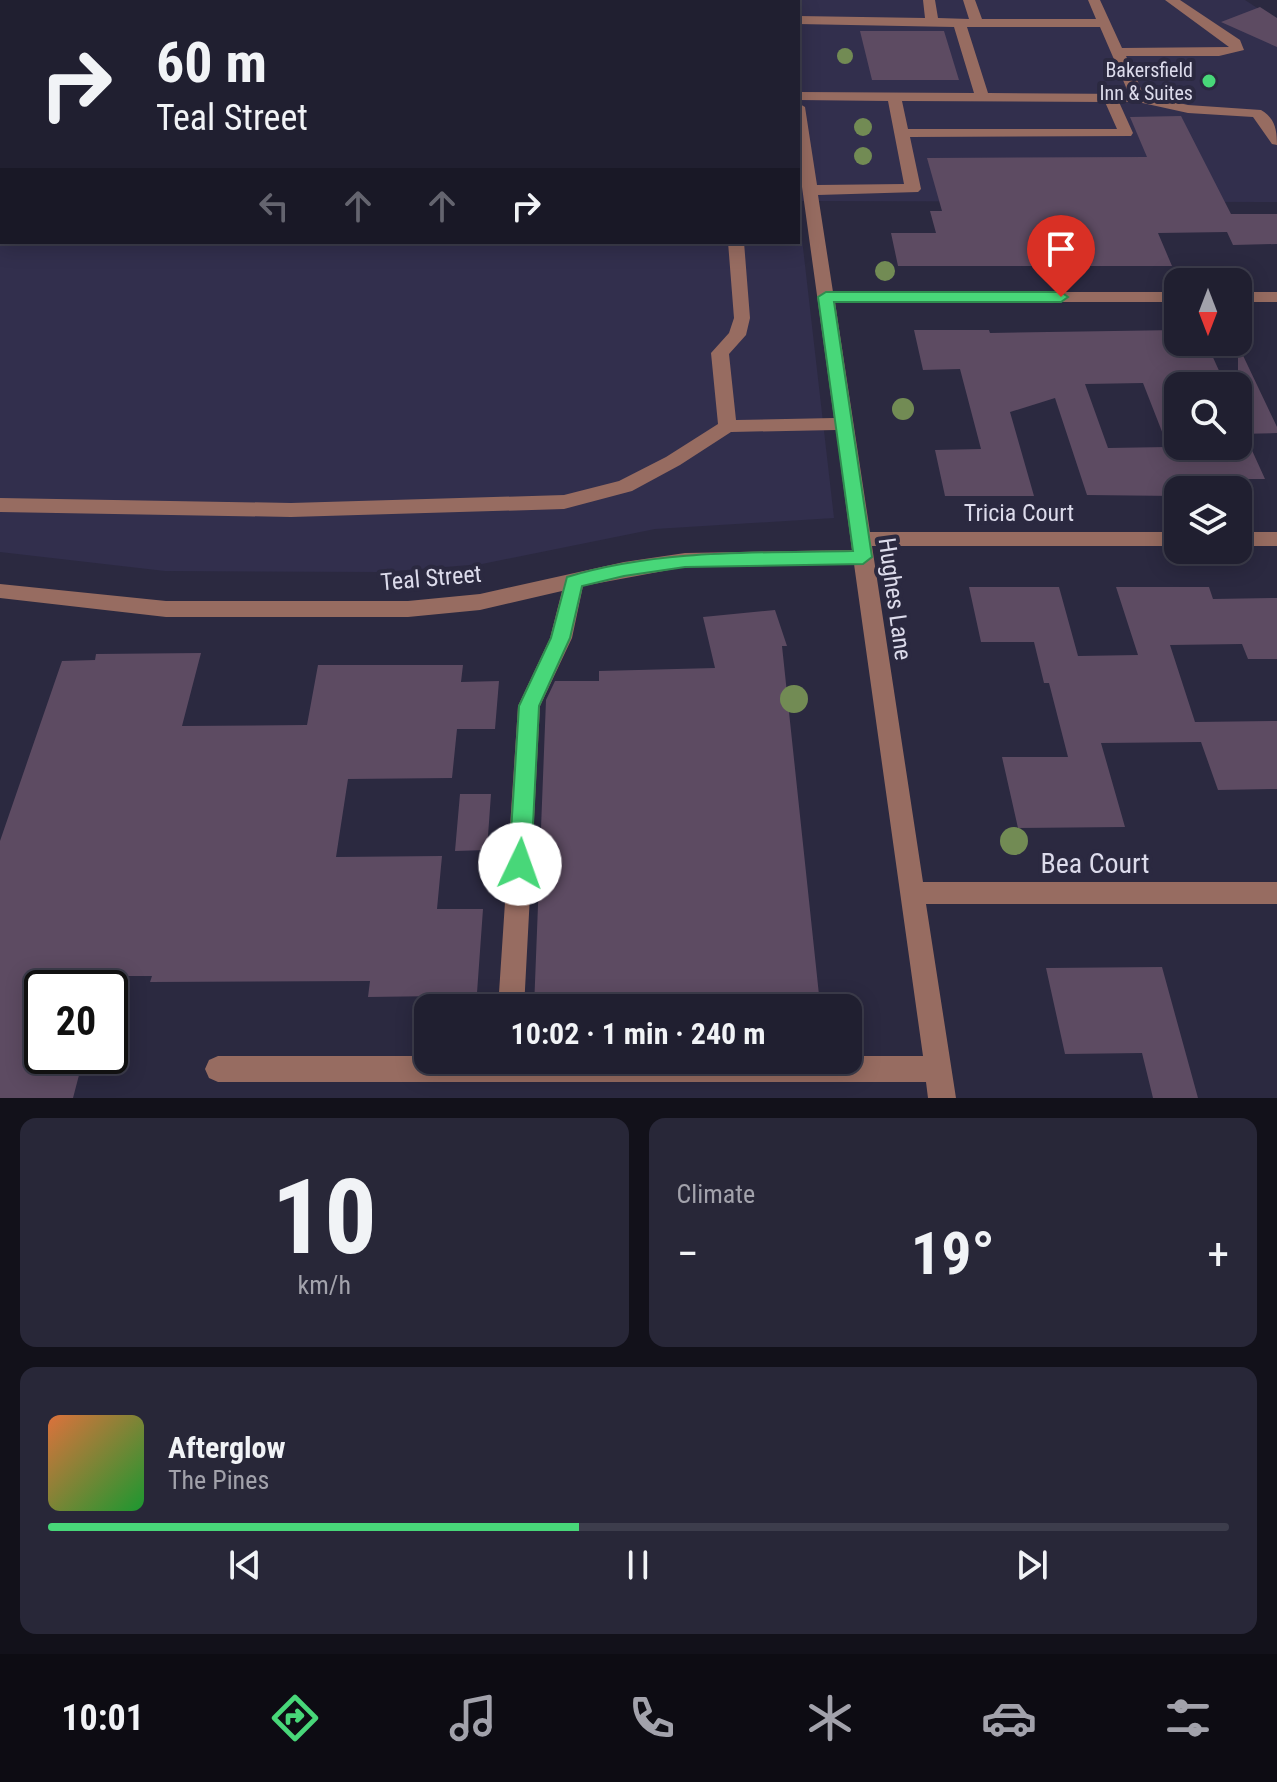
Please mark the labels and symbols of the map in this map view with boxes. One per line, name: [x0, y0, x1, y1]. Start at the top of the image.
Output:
place label: Bakersfield Inn & Suites: [1100, 58, 1193, 105]
marker: Bakersfield Inn & Suites: [1200, 72, 1218, 90]
pin: [1027, 215, 1095, 297]
north arrow: [1164, 268, 1252, 356]
street label: Tricia Court: [964, 499, 1074, 527]
street label: Hughes Lane: [873, 536, 917, 662]
street label: Teal Street: [379, 560, 483, 596]
position arrow: [478, 822, 562, 906]
street label: Bea Court: [1040, 847, 1150, 880]
speed limit sign: 20: [24, 970, 128, 1074]

